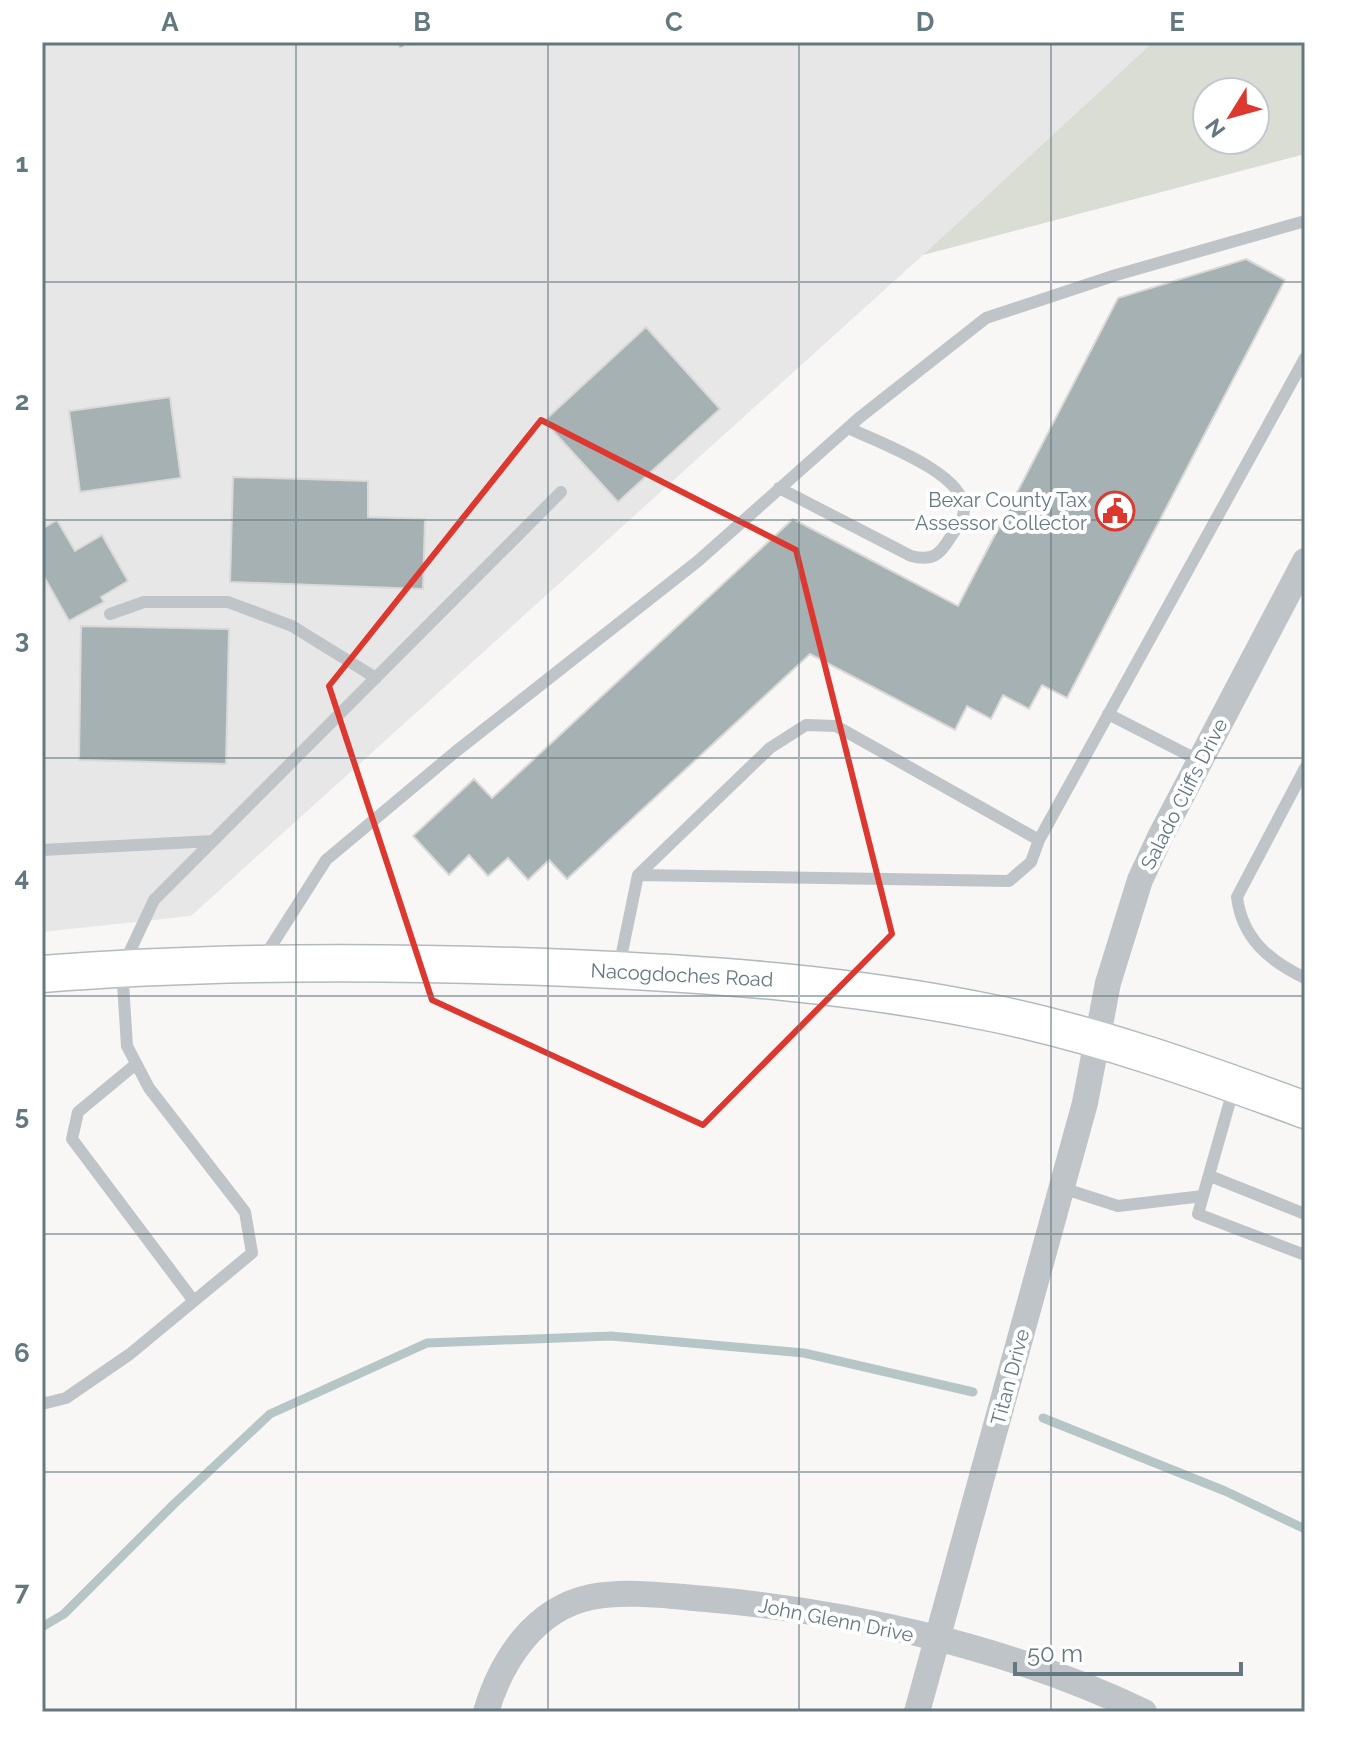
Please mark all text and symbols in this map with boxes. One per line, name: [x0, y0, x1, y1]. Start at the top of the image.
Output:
text: A: [161, 7, 179, 37]
text: B: [413, 7, 431, 37]
text: C: [665, 7, 683, 37]
text: D: [916, 7, 934, 37]
text: E: [1169, 7, 1185, 37]
north arrow: [1191, 76, 1271, 156]
text: N: [1200, 114, 1230, 143]
text: 1: [16, 148, 29, 178]
text: 2: [15, 386, 29, 416]
place label: Bexar County Tax Assessor Collector: [915, 488, 1087, 535]
public building icon: Bexar County Tax Assessor Collector: [1094, 490, 1136, 532]
text: 3: [15, 624, 29, 654]
street label: Salado Cliffs Drive: [1136, 714, 1233, 874]
text: 4: [15, 862, 29, 892]
street label: Nacogdoches Road: [590, 958, 774, 992]
text: 5: [15, 1100, 29, 1130]
street label: Titan Drive: [986, 1326, 1034, 1428]
text: 6: [14, 1338, 30, 1368]
text: 7: [15, 1576, 30, 1606]
street label: John Glenn Drive: [756, 1593, 916, 1647]
scale bar: [1015, 1626, 1241, 1676]
text: 50 m: [1027, 1639, 1083, 1668]

